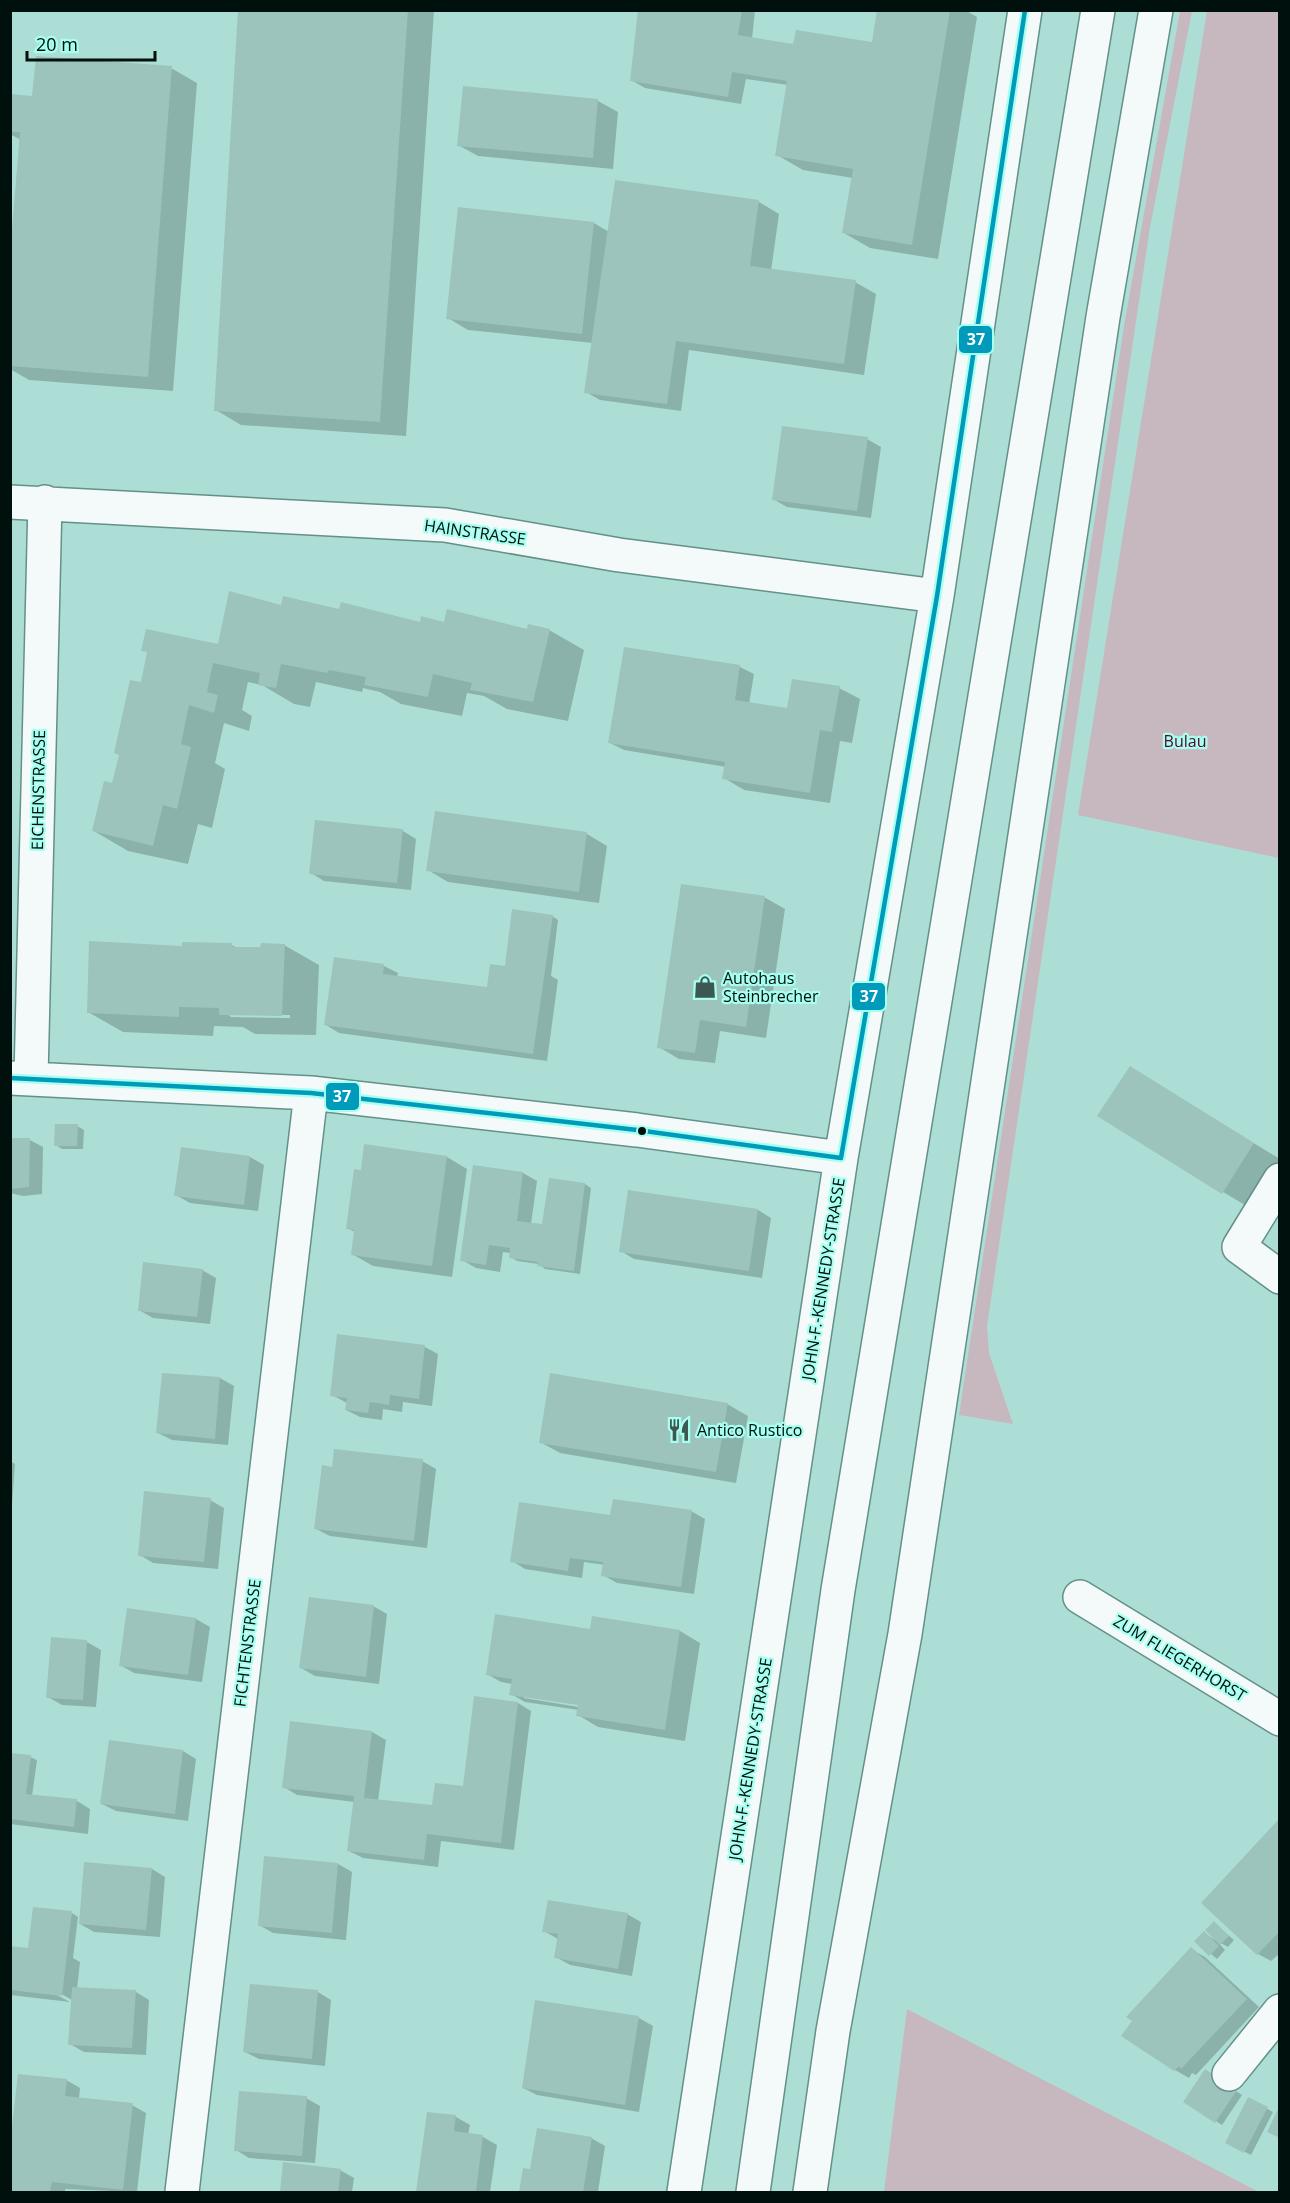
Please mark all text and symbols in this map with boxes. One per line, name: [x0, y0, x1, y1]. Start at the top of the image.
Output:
scale bar: [27, 24, 154, 62]
text: 20 m: [36, 32, 78, 56]
line badge: 37: [958, 325, 993, 354]
text: 37: [967, 328, 985, 350]
street label: HAINSTRASSE: [423, 514, 527, 550]
street label: EICHENSTRASSE: [26, 730, 50, 850]
park label: Bulau: [1164, 730, 1206, 752]
place label: Autohaus Steinbrecher: [723, 967, 819, 1007]
shop icon: Autohaus Steinbrecher: [692, 974, 718, 1000]
line badge: 37: [851, 982, 886, 1011]
text: 37: [860, 985, 878, 1007]
line badge: 37: [325, 1082, 360, 1111]
text: 37: [333, 1085, 351, 1107]
unlabelled marker: [636, 1125, 648, 1137]
street label: JOHN-F.-KENNEDY-STRASSE: [796, 1176, 850, 1384]
restaurant icon: Antico Rustico: [666, 1417, 692, 1443]
place label: Antico Rustico: [697, 1419, 802, 1441]
street label: FICHTENSTRASSE: [228, 1578, 266, 1708]
street label: ZUM FLIEGERHORST: [1109, 1610, 1251, 1707]
street label: JOHN-F.-KENNEDY-STRASSE: [723, 1656, 777, 1864]

